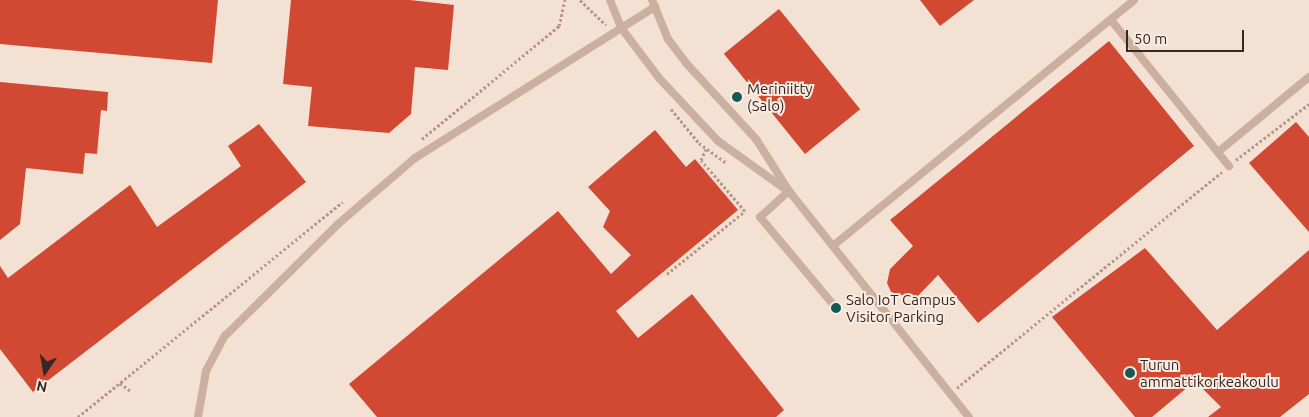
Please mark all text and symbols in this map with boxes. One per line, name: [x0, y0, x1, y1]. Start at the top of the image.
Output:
scale bar: [1129, 20, 1246, 52]
text: 50 m: [1134, 30, 1167, 47]
place label: Meriniitty (Salo): [747, 79, 813, 114]
marker: Meriniitty (Salo): [731, 91, 743, 103]
place label: Salo IoT Campus Visitor Parking: [846, 290, 956, 325]
marker: Salo IoT Campus Visitor Parking: [830, 302, 842, 314]
north arrow: [20, 347, 70, 397]
place label: Turun ammattikorkeakoulu: [1140, 355, 1279, 390]
marker: Turun ammattikorkeakoulu: [1124, 367, 1136, 379]
text: N: [35, 378, 49, 396]

